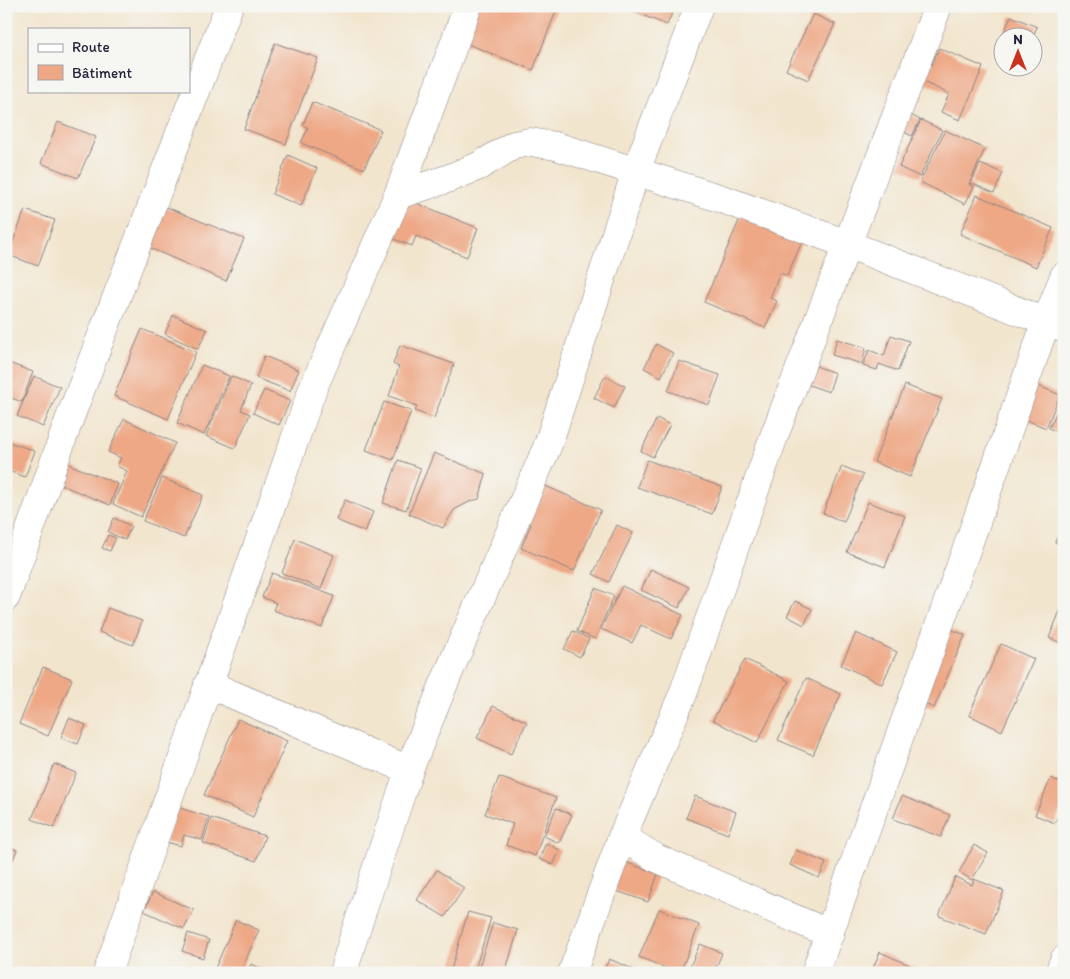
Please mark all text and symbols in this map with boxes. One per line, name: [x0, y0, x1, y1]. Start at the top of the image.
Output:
legend: [28, 28, 190, 92]
north arrow: [992, 28, 1042, 78]
text: N: [1013, 31, 1023, 48]
text: Route: [72, 38, 110, 56]
text: Bâtiment: [72, 64, 133, 82]

